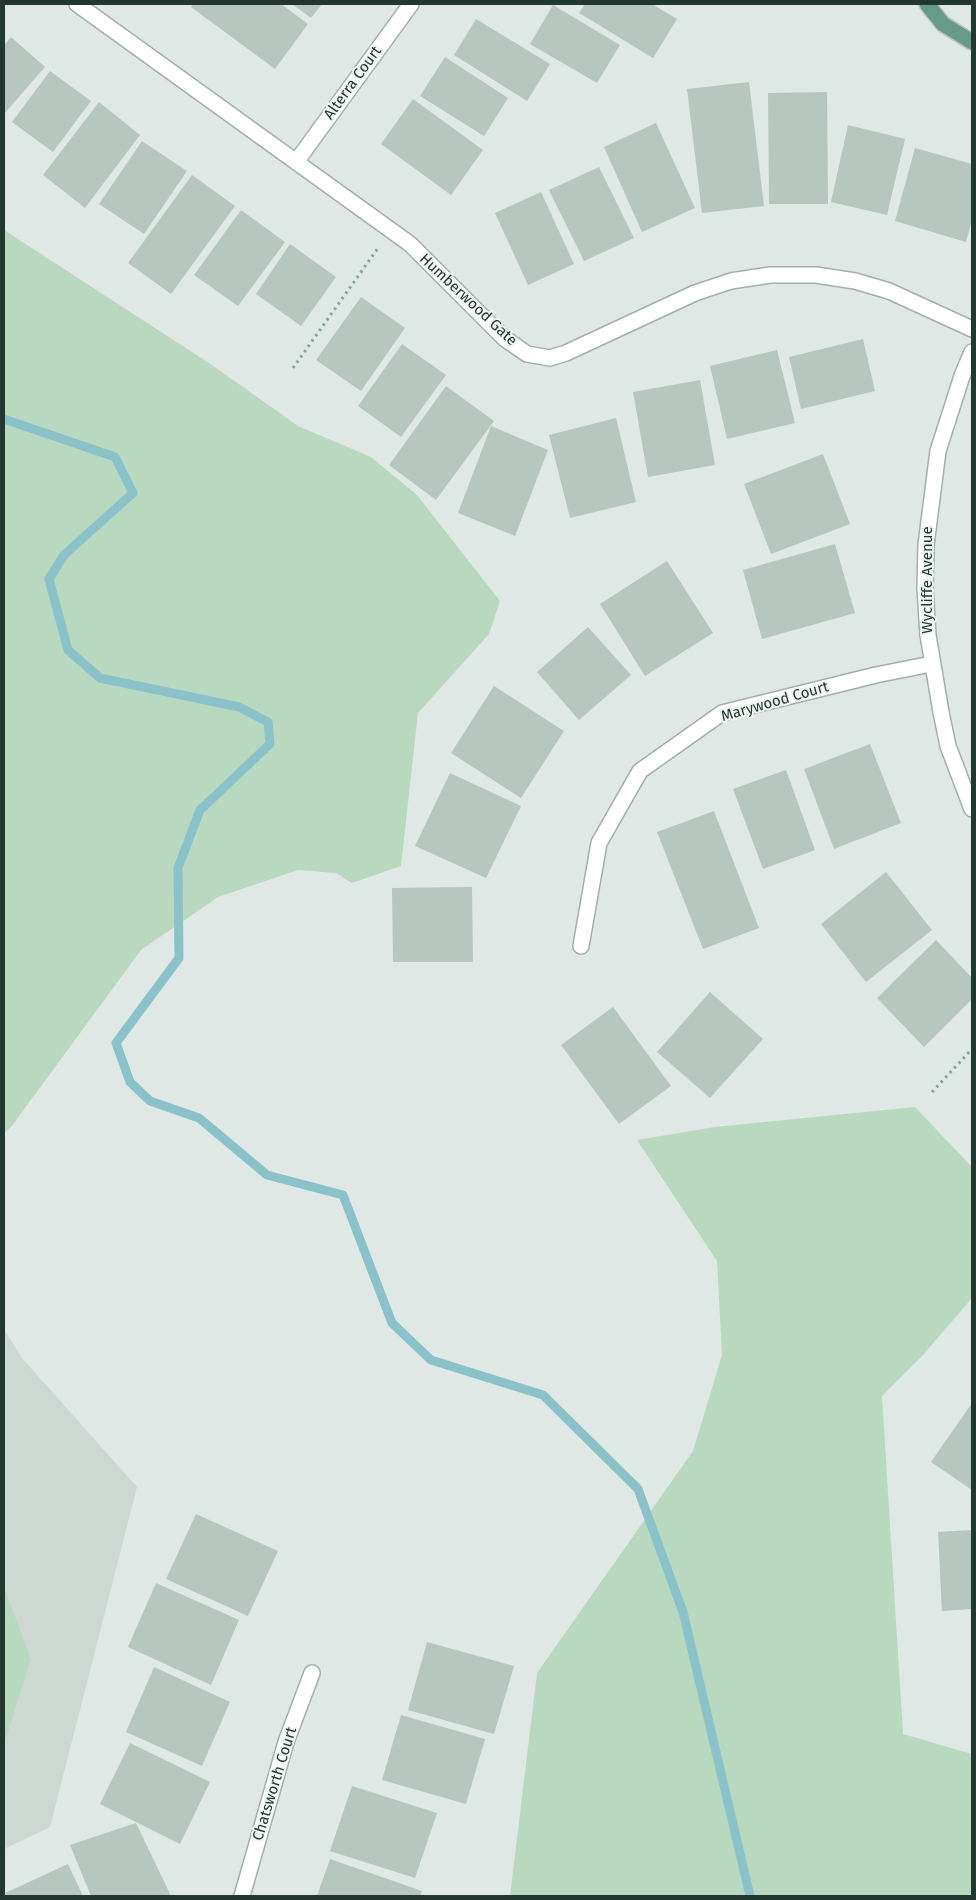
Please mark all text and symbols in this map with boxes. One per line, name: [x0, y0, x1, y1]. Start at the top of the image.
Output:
street label: Alterra Court: [320, 43, 386, 123]
street label: Humberwood Gate: [415, 250, 521, 350]
street label: Wycliffe Avenue: [919, 526, 937, 634]
street label: Marywood Court: [719, 678, 831, 726]
street label: Chatsworth Court: [249, 1725, 301, 1843]

